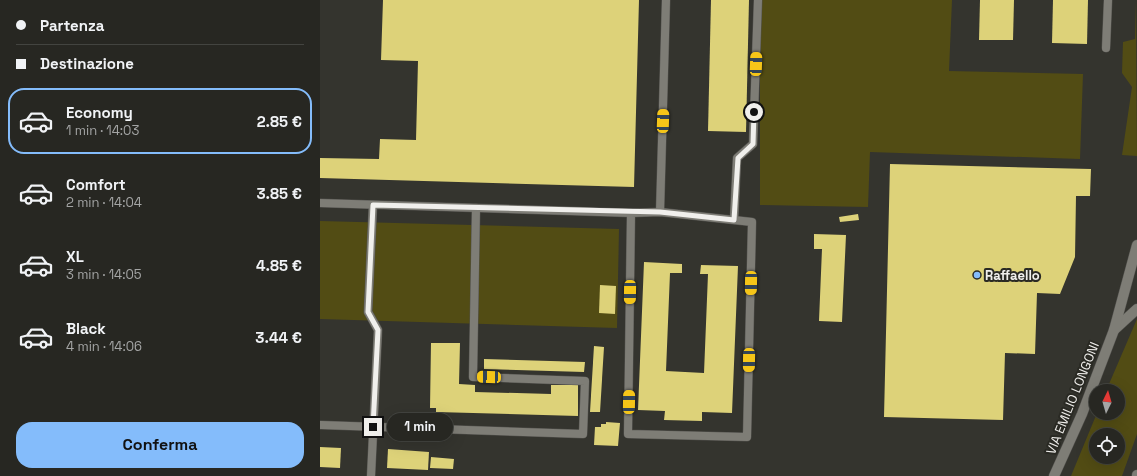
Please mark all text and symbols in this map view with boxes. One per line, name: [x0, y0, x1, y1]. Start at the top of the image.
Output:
text: Partenza: [40, 16, 104, 35]
car: [750, 52, 762, 76]
text: Destinazione: [40, 54, 134, 73]
icon: car: [18, 103, 54, 139]
text: Economy: [66, 103, 133, 122]
route start: [745, 103, 763, 121]
car: [657, 109, 669, 133]
text: 2.85 €: [257, 112, 302, 131]
text: 1 min · 14:03: [66, 122, 139, 139]
icon: car: [18, 175, 54, 211]
text: Comfort: [66, 175, 126, 194]
text: 3.85 €: [256, 184, 302, 203]
text: 2 min · 14:04: [66, 194, 142, 211]
icon: car: [18, 247, 54, 283]
text: XL: [66, 247, 84, 266]
text: 4.85 €: [256, 256, 302, 275]
text: 3 min · 14:05: [66, 266, 142, 283]
place label: Raffaello: [985, 267, 1040, 284]
marker: Raffaello: [972, 270, 982, 280]
car: [745, 271, 757, 295]
car: [624, 280, 636, 304]
icon: car: [18, 319, 54, 355]
text: Black: [66, 319, 106, 338]
text: 3.44 €: [255, 328, 302, 347]
text: 4 min · 14:06: [66, 338, 142, 355]
street label: VIA EMILIO LONGONI: [1042, 339, 1103, 457]
car: [743, 348, 755, 372]
car: [477, 371, 501, 383]
north arrow: [1089, 384, 1125, 420]
map controls: [1089, 384, 1125, 464]
car: [623, 390, 635, 414]
callout: 1 min: [387, 413, 453, 441]
route end: [364, 418, 382, 436]
text: 1 min: [404, 418, 436, 435]
button: Conferma: [16, 422, 304, 468]
button: locate: [1089, 428, 1125, 464]

